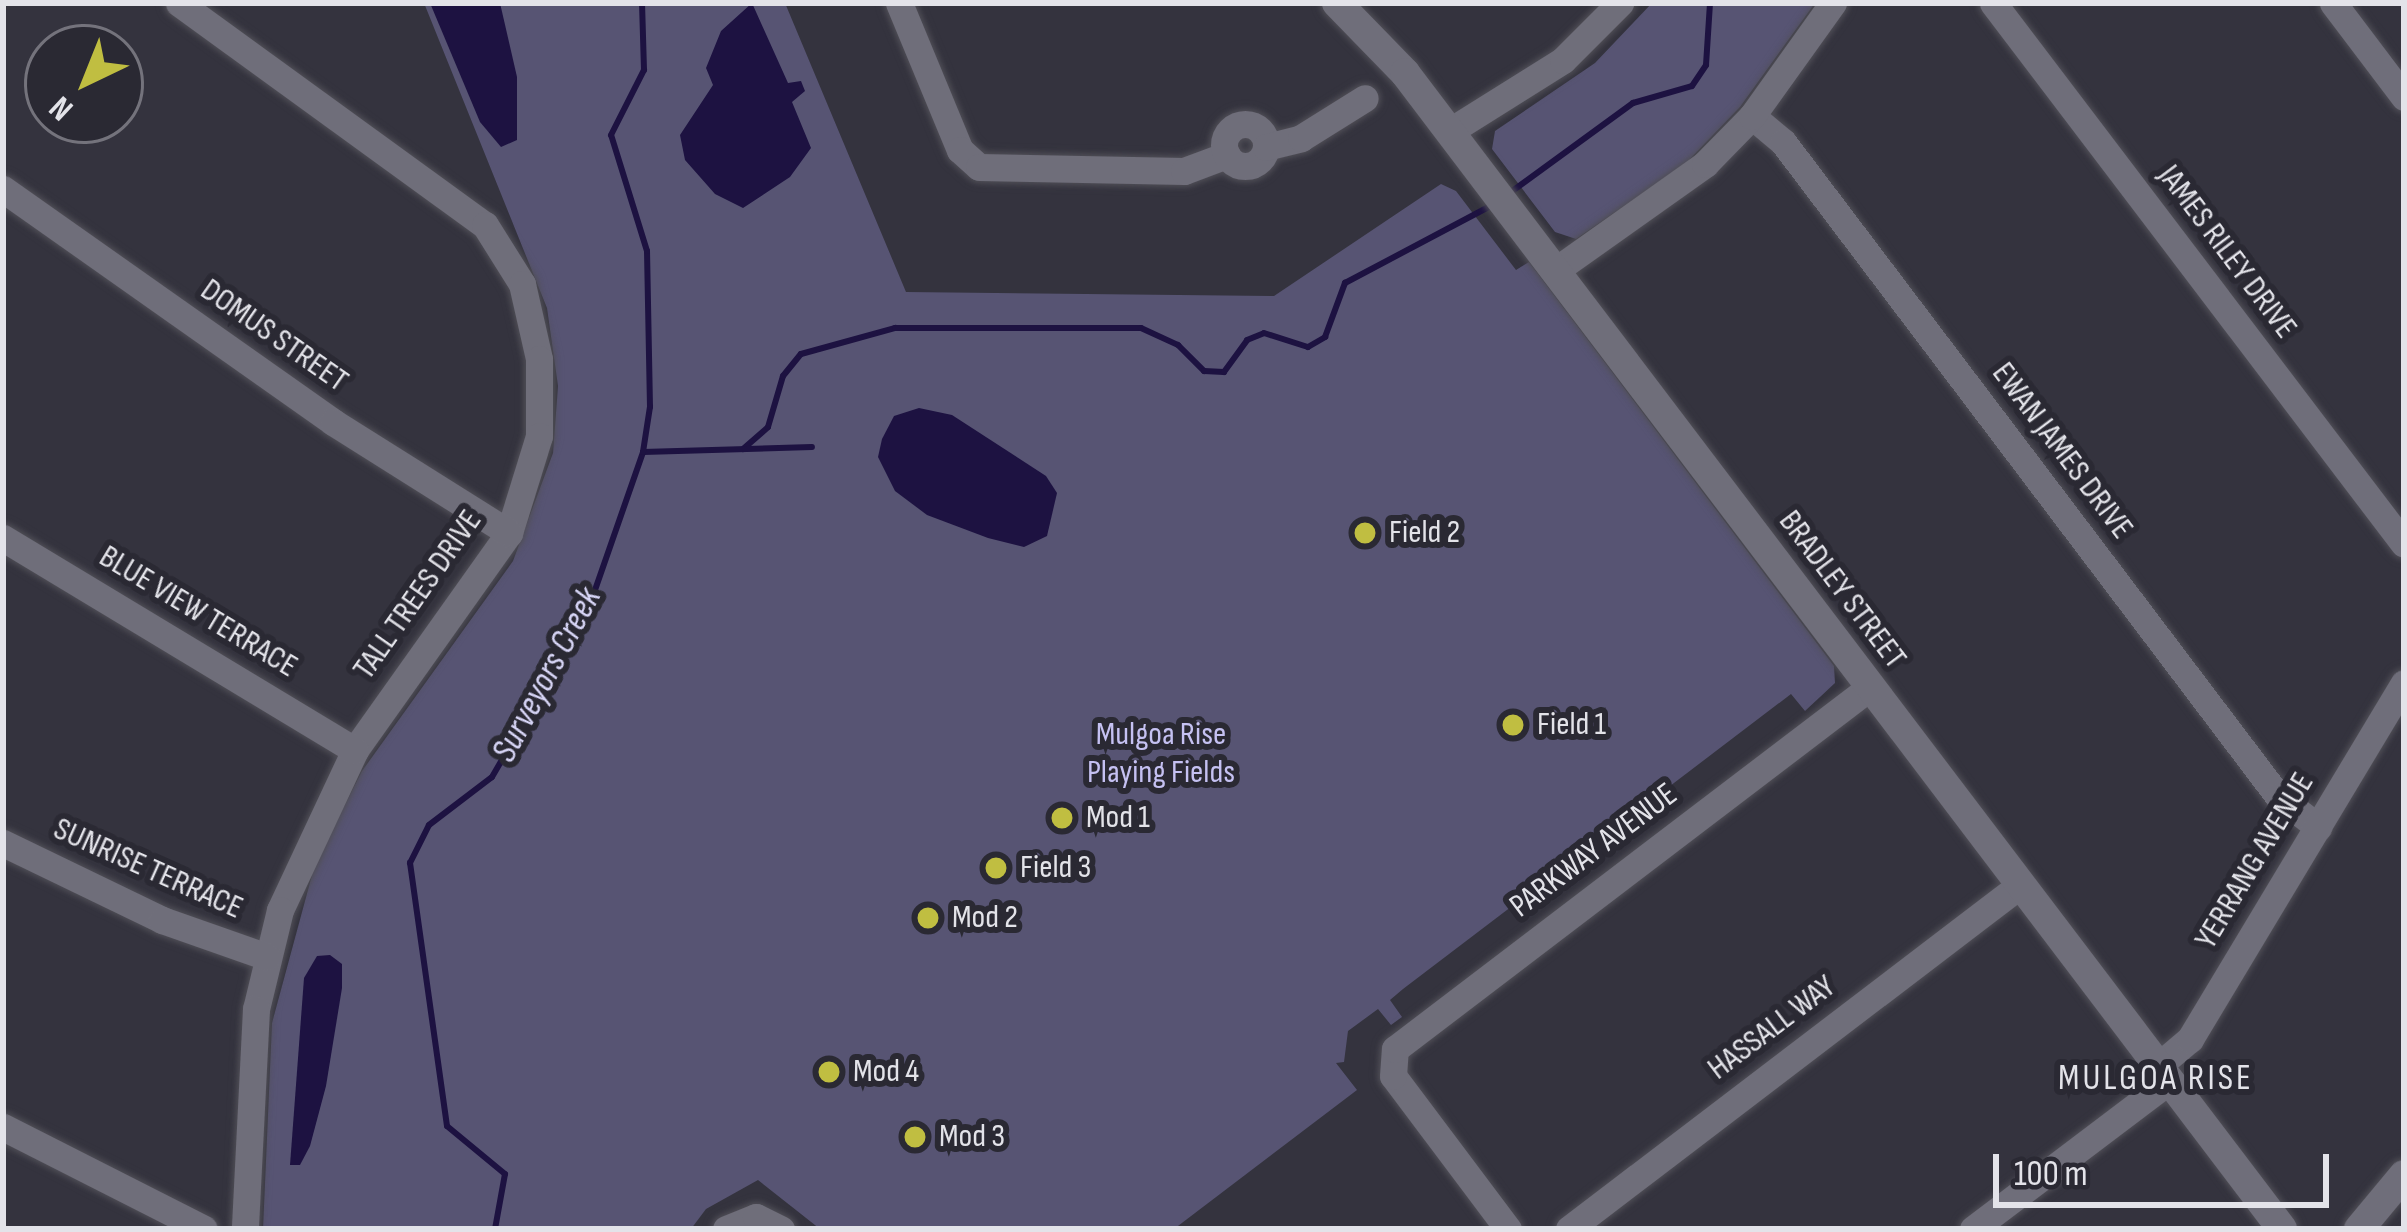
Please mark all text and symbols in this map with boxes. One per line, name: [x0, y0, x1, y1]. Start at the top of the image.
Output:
north arrow: [24, 24, 144, 144]
text: N: [41, 87, 82, 129]
street label: JAMES RILEY DRIVE: [2149, 158, 2305, 346]
street label: DOMUS STREET: [193, 271, 355, 401]
street label: EWAN JAMES DRIVE: [1983, 355, 2141, 547]
street label: TALL TREES DRIVE: [345, 503, 491, 687]
street label: BRADLEY STREET: [1770, 503, 1914, 677]
place label: Field 2: [1389, 513, 1460, 553]
marker: Field 2: [1352, 520, 1378, 546]
street label: BLUE VIEW TERRACE: [92, 537, 304, 687]
water label: Surveyors Creek: [483, 580, 611, 770]
place label: Field 1: [1537, 705, 1606, 745]
marker: Field 1: [1500, 712, 1526, 738]
park label: Mulgoa Rise Playing Fields: [1087, 715, 1235, 793]
street label: YERRANG AVENUE: [2187, 766, 2323, 956]
street label: PARKWAY AVENUE: [1503, 775, 1685, 927]
place label: Mod 1: [1086, 798, 1150, 838]
marker: Mod 1: [1049, 805, 1075, 831]
street label: SUNRISE TERRACE: [47, 810, 249, 928]
place label: Field 3: [1020, 848, 1091, 888]
marker: Field 3: [983, 855, 1009, 881]
place label: Mod 2: [952, 898, 1018, 938]
marker: Mod 2: [915, 905, 941, 931]
street label: HASSALL WAY: [1700, 967, 1844, 1089]
place label: Mod 4: [853, 1052, 919, 1092]
district label: MULGOA RISE: [2058, 1057, 2254, 1101]
marker: Mod 4: [816, 1059, 842, 1085]
place label: Mod 3: [939, 1117, 1005, 1157]
marker: Mod 3: [902, 1124, 928, 1150]
scale bar: [1999, 1130, 2335, 1204]
text: 100 m: [2014, 1153, 2088, 1196]

